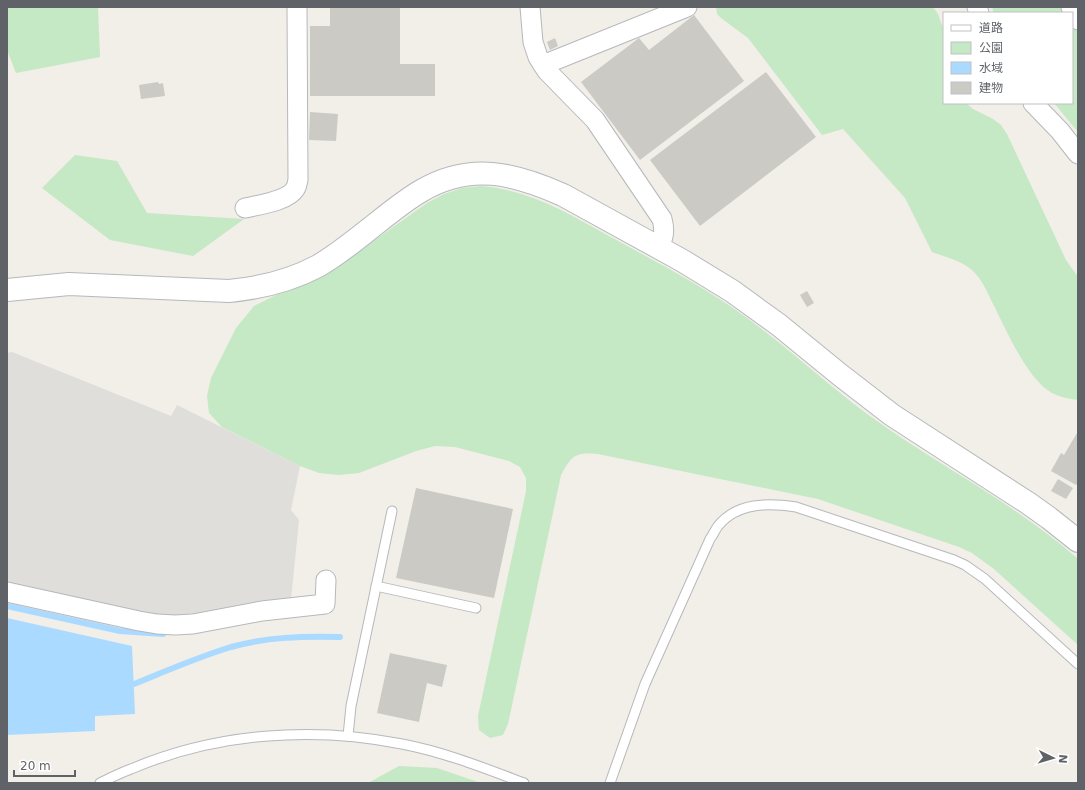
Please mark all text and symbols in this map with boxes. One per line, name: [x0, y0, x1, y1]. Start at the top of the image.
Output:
legend: [943, 12, 1073, 104]
text: 道路: [979, 21, 1003, 35]
text: 公園: [979, 41, 1003, 55]
text: 水域: [979, 61, 1003, 75]
text: 建物: [979, 81, 1003, 95]
north arrow: [1033, 738, 1073, 778]
scale bar: [14, 752, 75, 778]
text: N: [1056, 754, 1069, 764]
text: 20 m: [20, 759, 51, 773]

